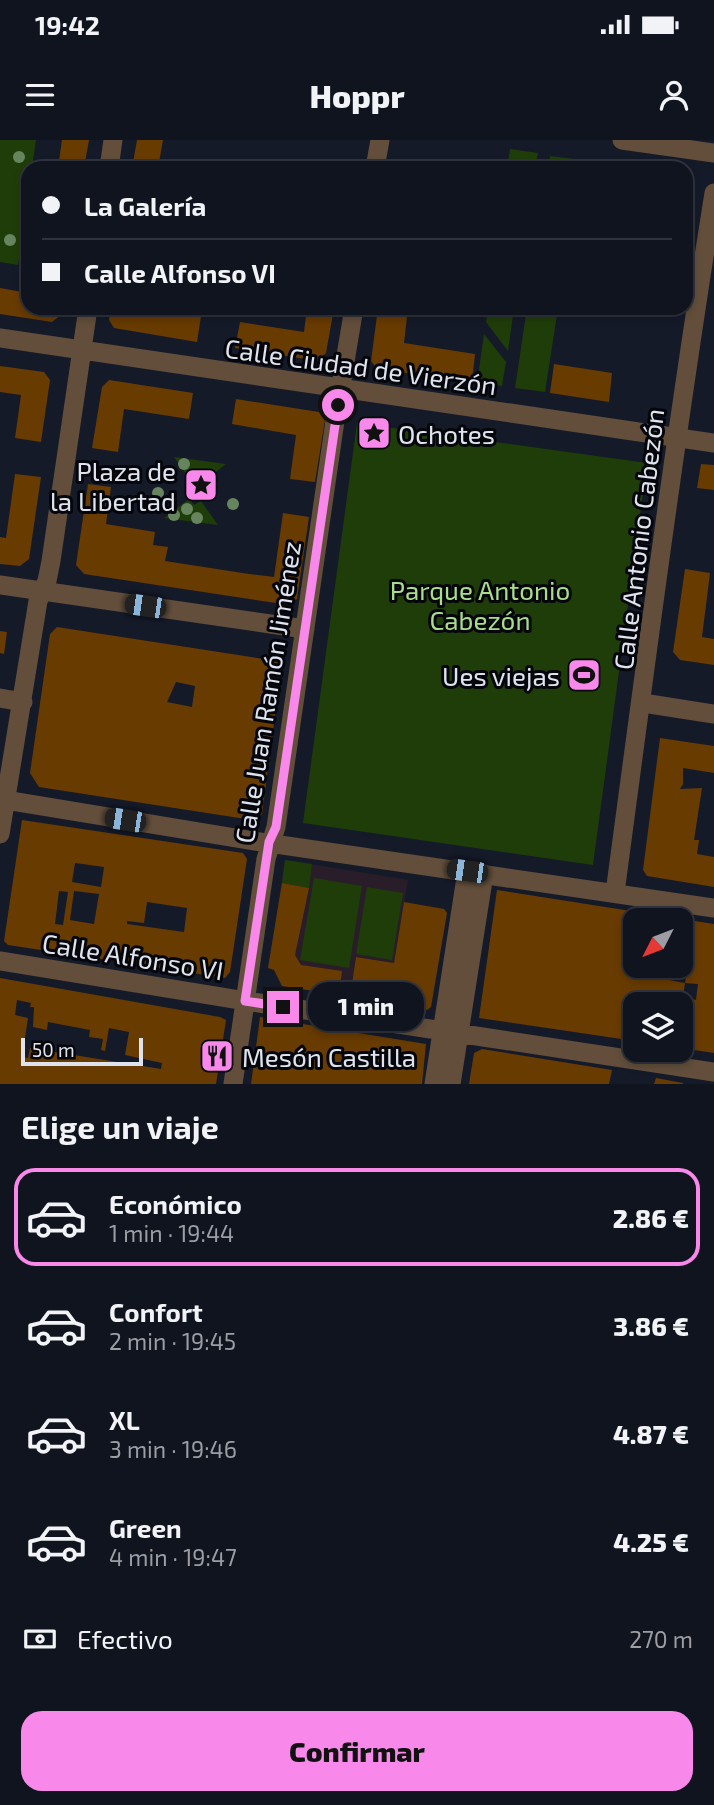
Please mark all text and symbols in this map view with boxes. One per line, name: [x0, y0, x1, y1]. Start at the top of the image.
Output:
text: 19:42: [35, 9, 100, 40]
icon: menu: [21, 76, 59, 114]
text: Hoppr: [310, 76, 404, 114]
icon: person: [655, 76, 693, 114]
text: La Galería: [84, 190, 206, 221]
text: Calle Alfonso VI: [84, 257, 276, 288]
street label: Calle Ciudad de Vierzón: [223, 332, 499, 400]
route start: [322, 389, 354, 421]
street label: Calle Antonio Cabezón: [607, 407, 669, 671]
place icon: Ochotes: [355, 414, 393, 452]
place label: Ochotes: [398, 418, 495, 449]
place label: Plaza de la Libertad: [50, 455, 176, 516]
place icon: Plaza de la Libertad: [182, 466, 220, 504]
street label: Calle Juan Ramón Jiménez: [228, 539, 306, 845]
park label: Parque Antonio Cabezón: [390, 574, 570, 635]
car: [123, 593, 168, 619]
sports icon: Ues viejas: [565, 656, 603, 694]
place label: Ues viejas: [442, 660, 560, 691]
car: [103, 806, 148, 834]
car: [445, 858, 490, 884]
north arrow: [623, 908, 693, 978]
map controls: [623, 908, 693, 1062]
street label: Calle Alfonso VI: [40, 926, 226, 986]
callout: 1 min: [308, 982, 423, 1032]
route end: [267, 991, 299, 1023]
text: 1 min: [338, 992, 394, 1020]
button: layers: [623, 992, 693, 1062]
scale bar: [21, 1035, 144, 1067]
restaurant icon: Mesón Castilla: [198, 1037, 236, 1075]
text: 50 m: [32, 1038, 75, 1061]
place label: Mesón Castilla: [242, 1041, 416, 1072]
text: Elige un viaje: [21, 1107, 219, 1145]
icon: car: [25, 1186, 88, 1249]
text: Económico: [109, 1188, 242, 1219]
text: 2.86 €: [613, 1202, 689, 1233]
text: 1 min · 19:44: [109, 1219, 234, 1247]
icon: car: [25, 1294, 88, 1357]
text: Confort: [109, 1296, 203, 1327]
text: 3.86 €: [613, 1310, 689, 1341]
text: 2 min · 19:45: [109, 1327, 236, 1355]
icon: car: [25, 1402, 88, 1465]
text: XL: [109, 1404, 140, 1435]
text: 4.87 €: [613, 1418, 689, 1449]
text: 3 min · 19:46: [109, 1435, 237, 1463]
icon: car: [25, 1510, 88, 1573]
text: Green: [109, 1512, 182, 1543]
text: 4.25 €: [613, 1526, 689, 1557]
text: 4 min · 19:47: [109, 1543, 237, 1571]
icon: cash: [21, 1620, 59, 1658]
text: Efectivo: [77, 1623, 173, 1654]
text: 270 m: [629, 1625, 693, 1653]
button: Confirmar: [21, 1711, 693, 1791]

